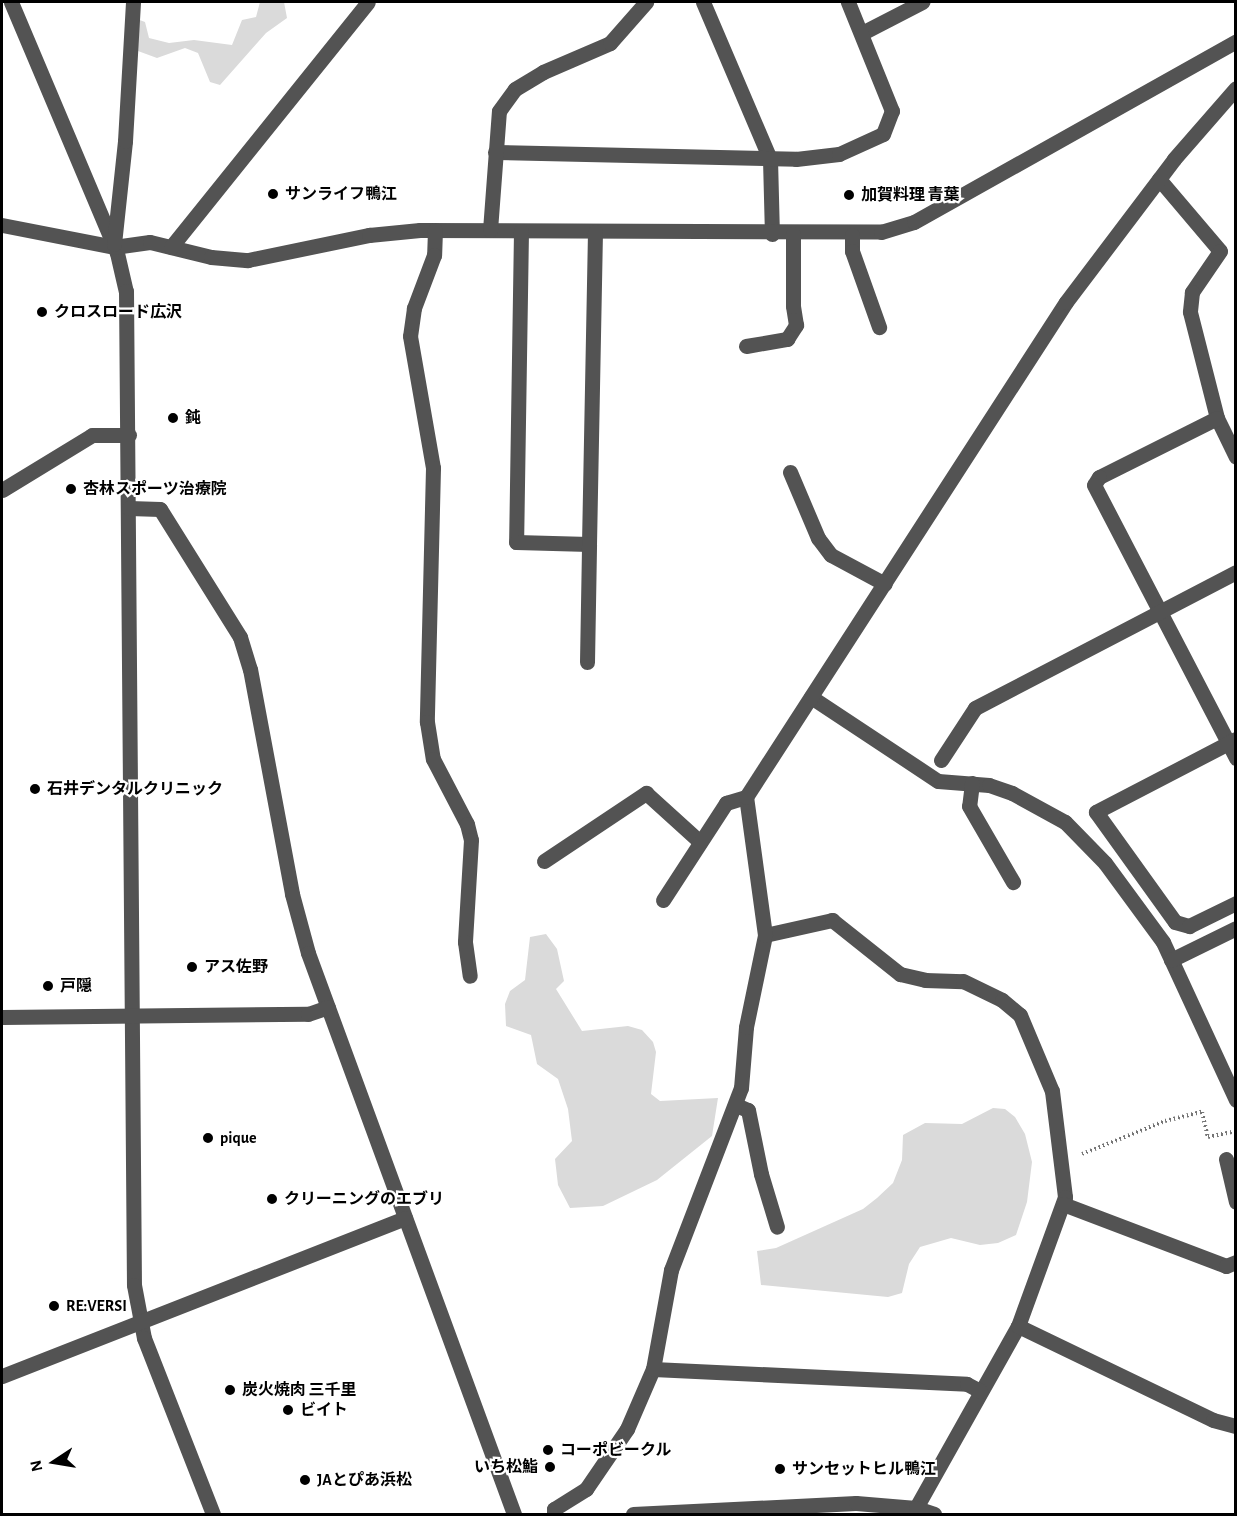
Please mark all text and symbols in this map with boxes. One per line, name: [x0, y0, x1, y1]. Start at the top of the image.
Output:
place label: サンライフ鴨江: [285, 184, 397, 204]
place label: 加賀料理 青葉: [861, 185, 959, 205]
marker: サンライフ鴨江: [266, 187, 280, 201]
marker: 加賀料理 青葉: [842, 188, 856, 202]
place label: クロスロード広沢: [54, 302, 182, 322]
marker: クロスロード広沢: [35, 305, 49, 319]
place label: 鈍: [185, 408, 201, 428]
marker: 鈍: [166, 411, 180, 425]
place label: 杏林スポーツ治療院: [83, 479, 227, 499]
marker: 杏林スポーツ治療院: [64, 482, 78, 496]
place label: 石井デンタルクリニック: [47, 779, 223, 799]
marker: 石井デンタルクリニック: [28, 782, 42, 796]
place label: アス佐野: [204, 957, 268, 977]
marker: アス佐野: [185, 960, 199, 974]
place label: 戸隠: [60, 976, 92, 996]
marker: 戸隠: [41, 979, 55, 993]
place label: pique: [220, 1128, 257, 1148]
marker: pique: [201, 1131, 215, 1145]
place label: クリーニングのエブリ: [284, 1189, 444, 1209]
marker: クリーニングのエブリ: [265, 1192, 279, 1206]
place label: RE:VERSI: [66, 1296, 127, 1316]
marker: RE:VERSI: [47, 1299, 61, 1313]
place label: 炭火焼肉 三千里: [242, 1380, 356, 1400]
marker: 炭火焼肉 三千里: [223, 1383, 237, 1397]
place label: ビイト: [300, 1400, 348, 1420]
marker: ビイト: [281, 1403, 295, 1417]
north arrow: [24, 1432, 84, 1492]
place label: コーポビークル: [560, 1440, 672, 1460]
marker: コーポビークル: [541, 1443, 555, 1457]
place label: いち松鮨: [474, 1457, 538, 1477]
text: N: [27, 1459, 45, 1473]
place label: サンセットヒル鴨江: [792, 1459, 936, 1479]
marker: いち松鮨: [543, 1460, 557, 1474]
marker: サンセットヒル鴨江: [773, 1462, 787, 1476]
place label: JAとぴあ浜松: [317, 1470, 412, 1490]
marker: JAとぴあ浜松: [298, 1473, 312, 1487]

